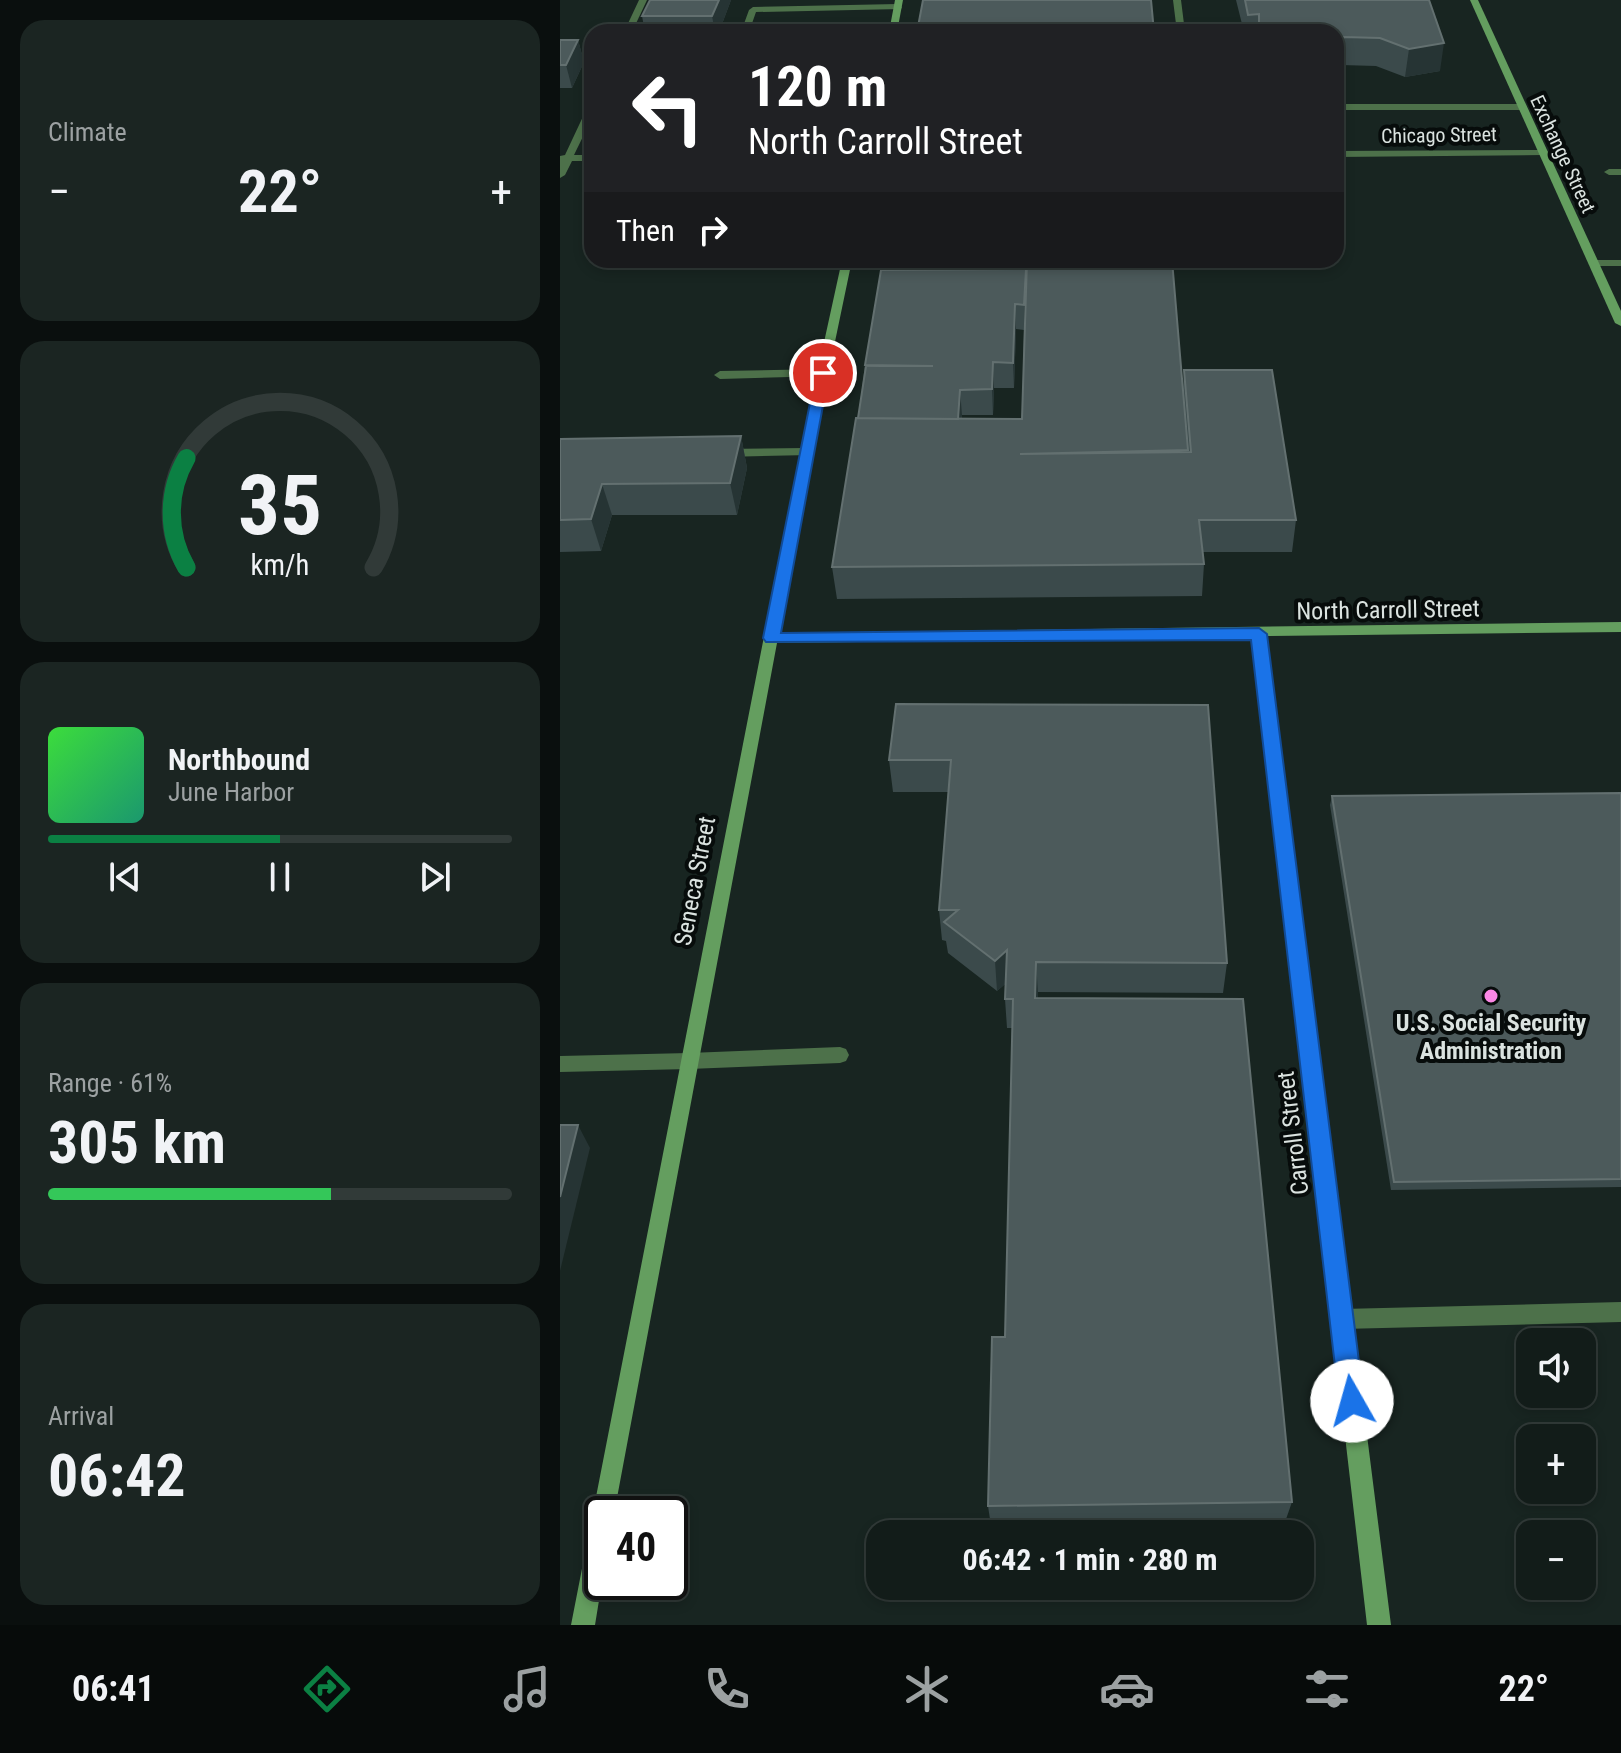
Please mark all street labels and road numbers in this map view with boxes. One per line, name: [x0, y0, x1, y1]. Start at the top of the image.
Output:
street label: Exchange Street: [1525, 91, 1601, 217]
street label: Chicago Street: [1381, 122, 1497, 148]
street label: North Carroll Street: [1296, 594, 1480, 626]
street label: Seneca Street: [669, 814, 721, 948]
street label: Carroll Street: [1272, 1070, 1314, 1196]

